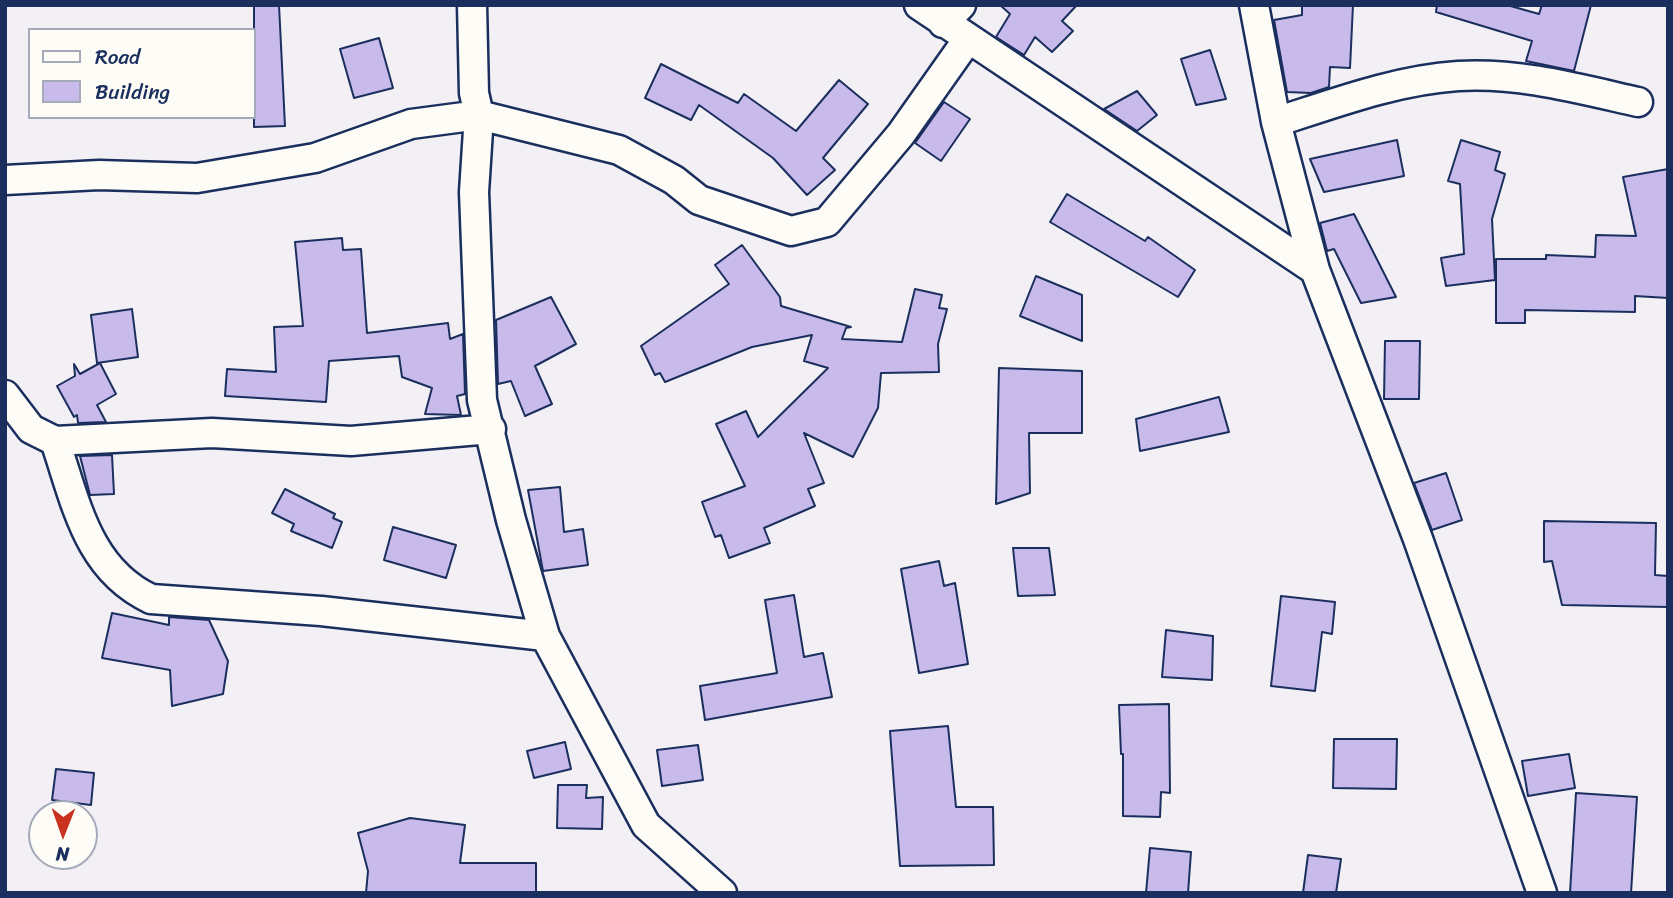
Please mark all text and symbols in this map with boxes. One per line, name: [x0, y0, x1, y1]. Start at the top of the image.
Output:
legend: [28, 28, 256, 119]
text: Road: [95, 38, 140, 76]
text: Building: [95, 73, 170, 111]
north arrow: [28, 800, 98, 870]
text: N: [56, 838, 70, 871]

